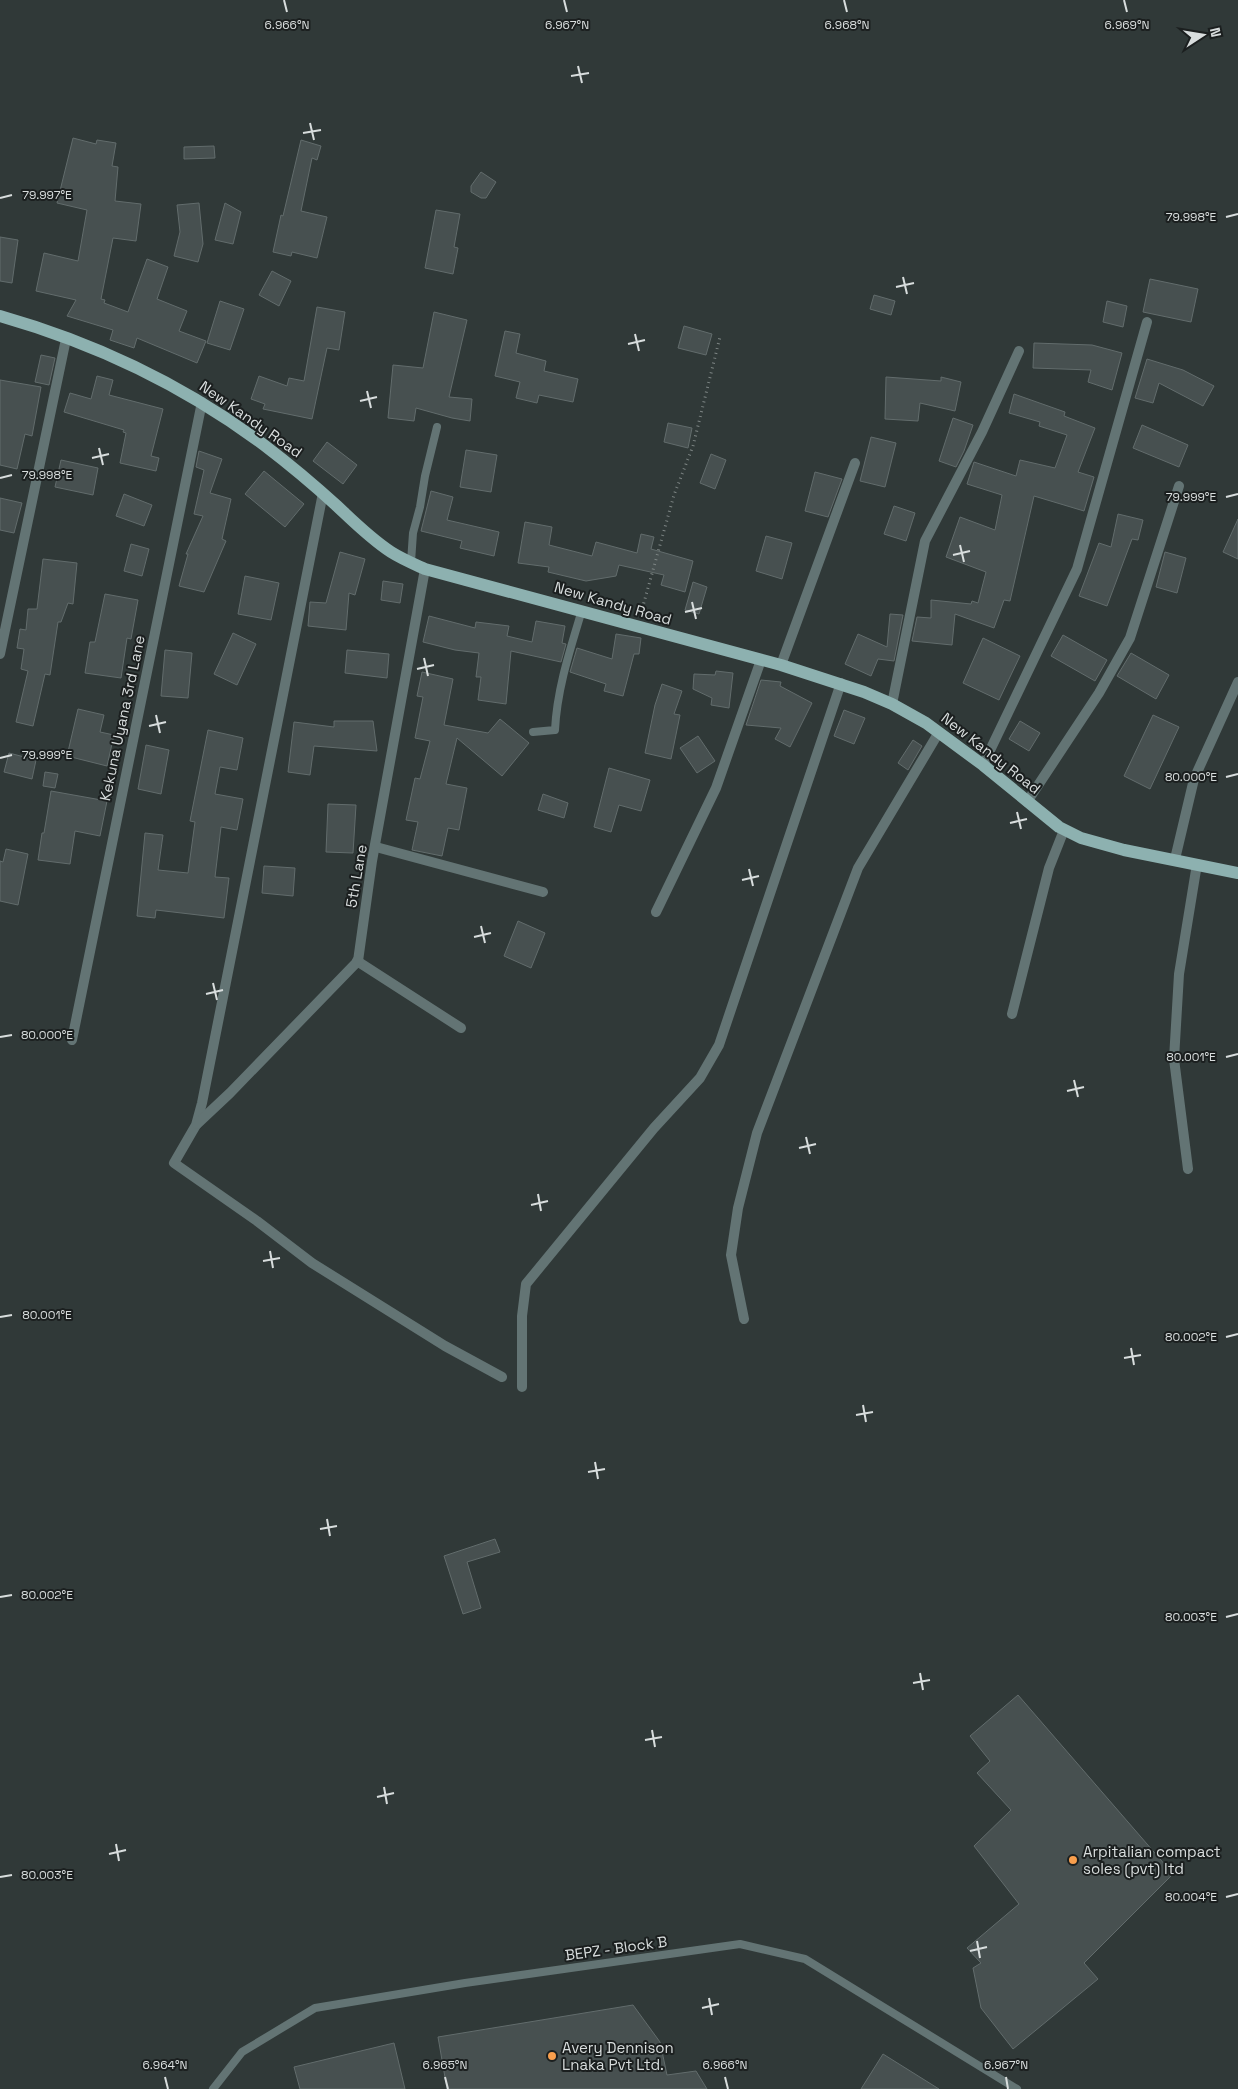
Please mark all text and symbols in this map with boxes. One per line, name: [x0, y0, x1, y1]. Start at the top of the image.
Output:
north arrow: [1178, 10, 1228, 60]
text: 6.966°N: [265, 17, 309, 33]
text: 6.967°N: [545, 17, 589, 33]
text: 6.968°N: [824, 17, 870, 33]
text: 6.969°N: [1105, 17, 1149, 33]
text: N: [1206, 26, 1225, 39]
text: 79.997°E: [22, 187, 72, 203]
text: 79.998°E: [1166, 209, 1216, 225]
street label: New Kandy Road: [196, 377, 306, 461]
text: 79.998°E: [22, 467, 72, 483]
text: 79.999°E: [1166, 489, 1216, 505]
street label: New Kandy Road: [552, 577, 674, 629]
street label: Kekuna Uyana 3rd Lane: [95, 633, 149, 803]
street label: New Kandy Road: [937, 708, 1045, 798]
text: 79.999°E: [22, 747, 72, 763]
text: 80.000°E: [1165, 769, 1217, 785]
street label: 5th Lane: [341, 843, 371, 909]
text: 80.000°E: [21, 1027, 73, 1043]
text: 80.001°E: [1166, 1049, 1216, 1065]
text: 80.001°E: [22, 1307, 72, 1323]
text: 80.002°E: [1165, 1329, 1217, 1345]
text: 80.002°E: [21, 1587, 73, 1603]
text: 80.003°E: [1165, 1609, 1217, 1625]
place label: Arpitalian compact soles (pvt) ltd: [1083, 1842, 1221, 1879]
marker: Arpitalian compact soles (pvt) ltd: [1067, 1854, 1079, 1866]
text: 80.003°E: [21, 1867, 73, 1883]
text: 80.004°E: [1165, 1889, 1217, 1905]
street label: BEPZ - Block B: [564, 1931, 668, 1965]
place label: Avery Dennison Lnaka Pvt Ltd.: [562, 2038, 674, 2074]
marker: Avery Dennison Lnaka Pvt Ltd.: [546, 2050, 558, 2062]
text: 6.964°N: [142, 2057, 188, 2073]
text: 6.965°N: [423, 2057, 467, 2073]
text: 6.966°N: [703, 2057, 747, 2073]
text: 6.967°N: [984, 2057, 1028, 2073]

